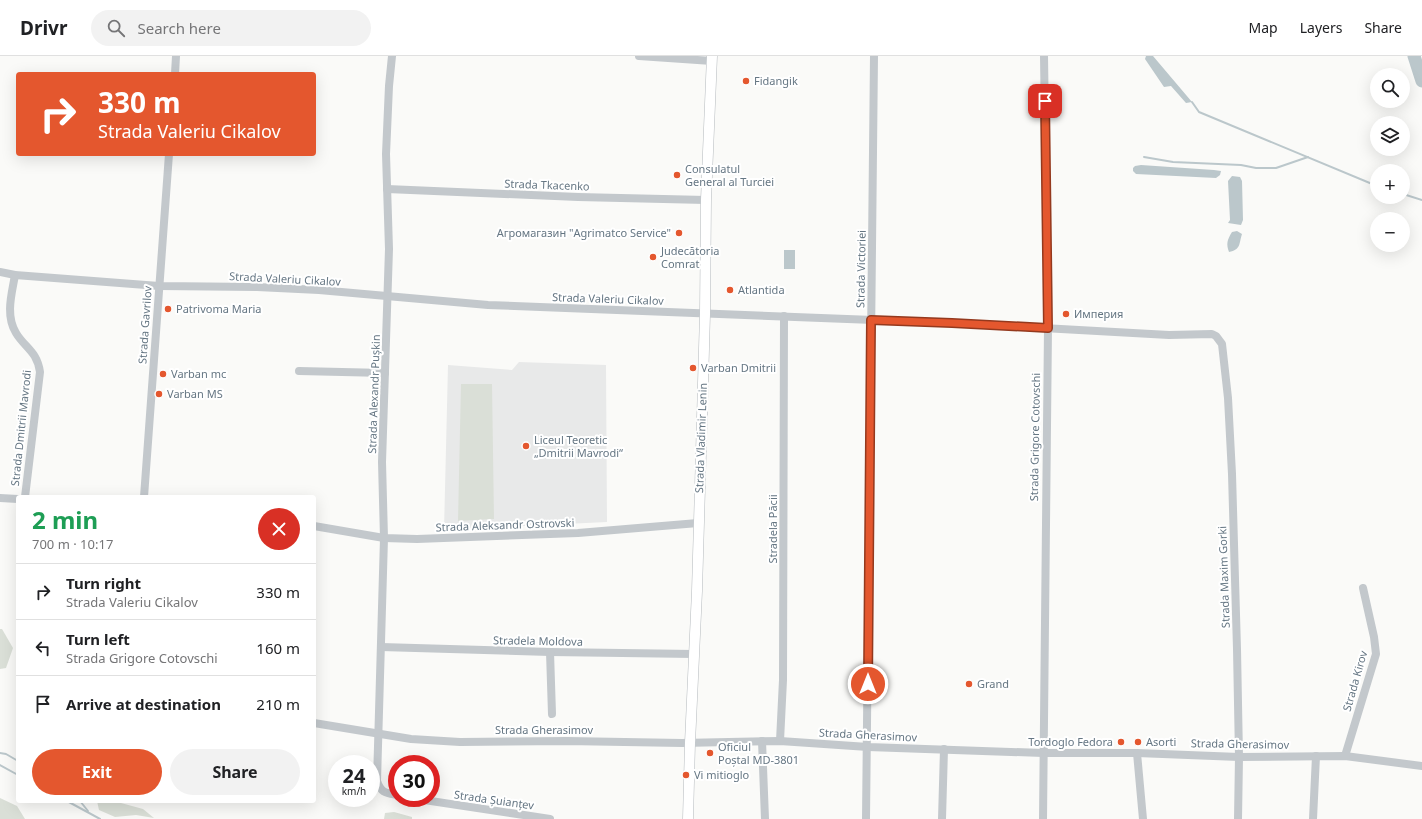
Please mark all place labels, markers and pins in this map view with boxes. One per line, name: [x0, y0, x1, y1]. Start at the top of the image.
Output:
place label: Fidangik: [754, 73, 798, 88]
marker: Fidangik: [741, 76, 751, 86]
pin: [1028, 84, 1062, 118]
place label: Consulatul General al Turciei: [685, 161, 774, 189]
marker: Consulatul General al Turciei: [672, 170, 682, 180]
place label: Агромагазин "Agrimatco Service": [497, 225, 671, 240]
marker: Агромагазин "Agrimatco Service": [674, 228, 684, 238]
place label: Judecătoria Comrat: [660, 243, 719, 271]
marker: Judecătoria Comrat: [648, 252, 658, 262]
place label: Atlantida: [738, 282, 785, 297]
marker: Atlantida: [725, 285, 735, 295]
place label: Patrivoma Maria: [176, 301, 261, 316]
marker: Patrivoma Maria: [163, 304, 173, 314]
place label: Империя: [1074, 306, 1123, 321]
marker: Империя: [1061, 309, 1071, 319]
place label: Varban Dmitrii: [701, 360, 776, 375]
marker: Varban Dmitrii: [688, 363, 698, 373]
place label: Varban mc: [171, 366, 226, 381]
marker: Varban mc: [158, 369, 168, 379]
place label: Varban MS: [167, 386, 223, 401]
marker: Varban MS: [154, 389, 164, 399]
place label: Liceul Teoretic „Dmitrii Mavrodi“: [534, 432, 623, 460]
marker: Liceul Teoretic „Dmitrii Mavrodi“: [521, 441, 531, 451]
place label: Grand: [977, 676, 1009, 691]
marker: Grand: [964, 679, 974, 689]
place label: Tordoglo Fedora: [1028, 734, 1113, 749]
place label: Asorti: [1146, 734, 1176, 749]
marker: Tordoglo Fedora: [1116, 737, 1126, 747]
marker: Asorti: [1133, 737, 1143, 747]
place label: Oficiul Poștal MD-3801: [718, 739, 799, 767]
marker: Oficiul Poștal MD-3801: [705, 748, 715, 758]
place label: Vi mitioglo: [694, 767, 749, 782]
marker: Vi mitioglo: [681, 770, 691, 780]

